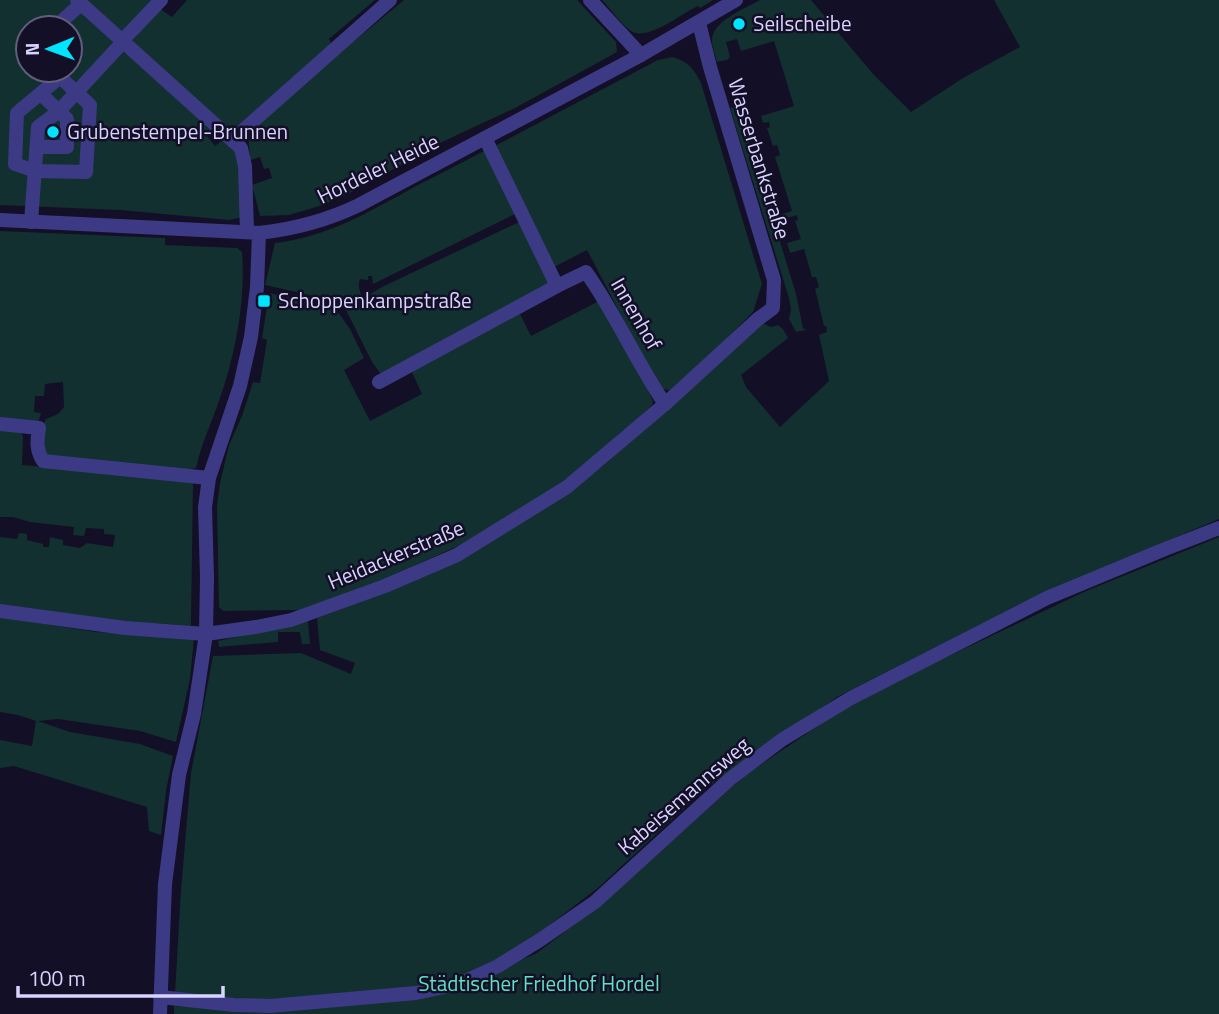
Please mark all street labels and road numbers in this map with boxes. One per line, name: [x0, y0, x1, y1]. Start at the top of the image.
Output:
street label: Wasserbankstraße: [720, 74, 800, 243]
street label: Hordeler Heide: [311, 125, 444, 211]
street label: Innenhof: [603, 271, 670, 356]
street label: Heidackerstraße: [322, 511, 469, 597]
street label: Kabeisemannsweg: [610, 728, 757, 862]

